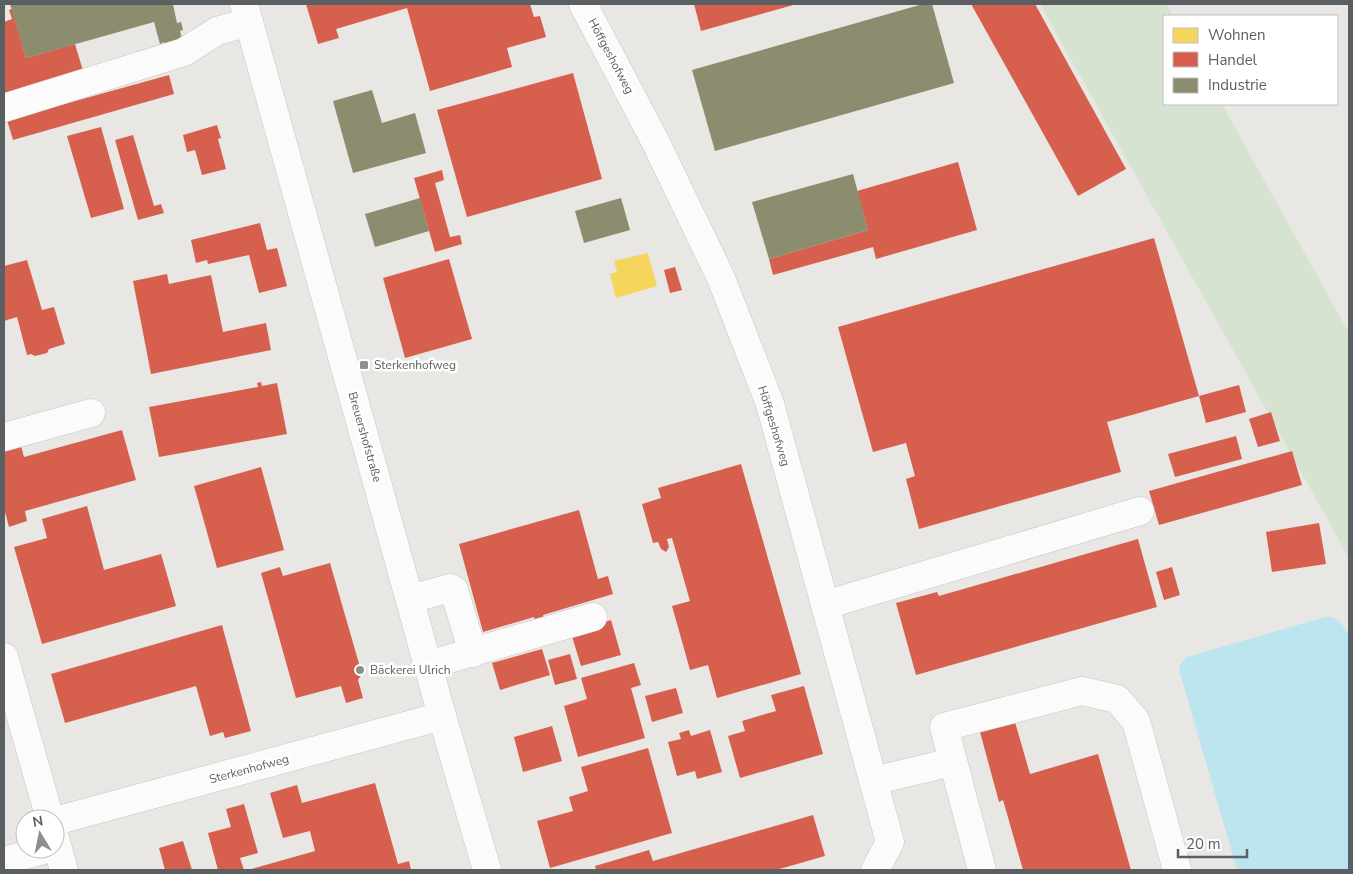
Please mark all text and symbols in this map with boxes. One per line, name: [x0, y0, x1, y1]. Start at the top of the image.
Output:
street label: Höffgeshofweg: [584, 15, 638, 97]
legend: [1163, 15, 1338, 105]
text: Wohnen: [1208, 25, 1266, 45]
text: Handel: [1208, 50, 1258, 70]
text: Industrie: [1208, 75, 1267, 95]
place label: Sterkenhofweg: [374, 357, 456, 373]
marker: Sterkenhofweg: [358, 359, 370, 371]
street label: Höffgeshofweg: [754, 384, 794, 468]
street label: Breuershofstraße: [344, 390, 386, 484]
place label: Bäckerei Ulrich: [370, 662, 450, 678]
marker: Bäckerei Ulrich: [354, 664, 366, 676]
street label: Sterkenhofweg: [207, 751, 291, 787]
north arrow: [15, 809, 65, 859]
text: N: [31, 811, 45, 832]
scale bar: [1178, 826, 1247, 858]
text: 20 m: [1186, 834, 1221, 854]

